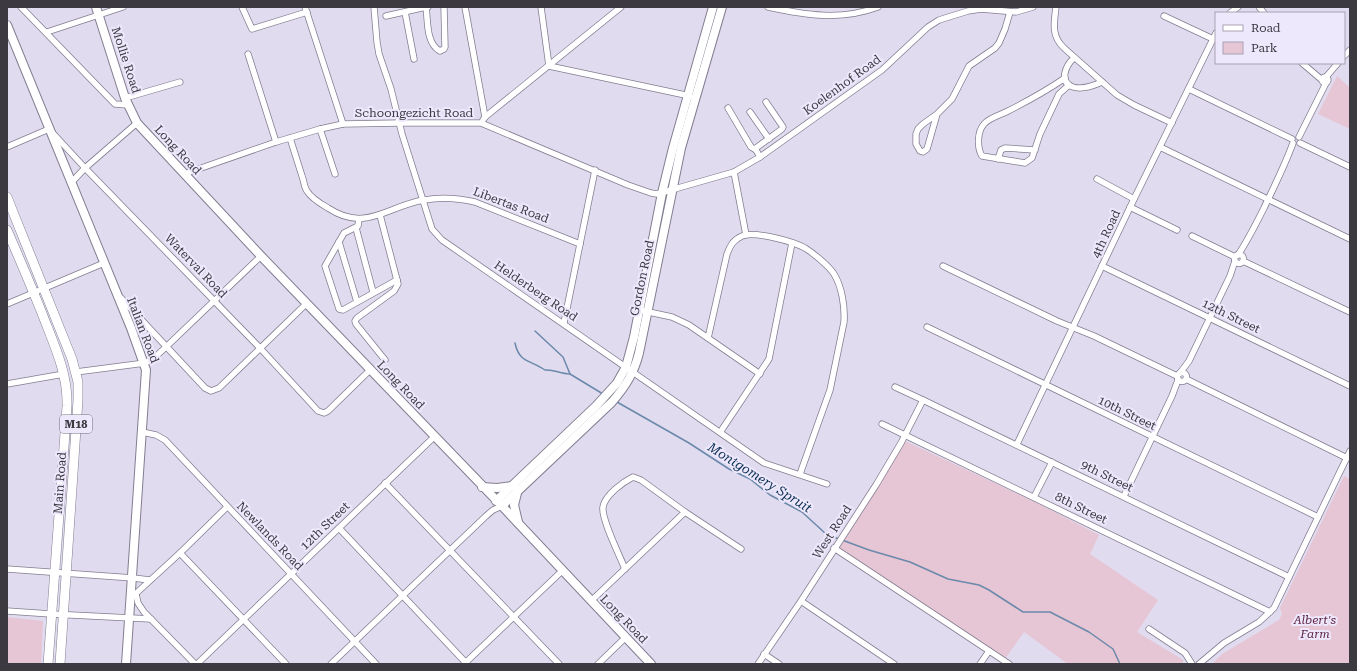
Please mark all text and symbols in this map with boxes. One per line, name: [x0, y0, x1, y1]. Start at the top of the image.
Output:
legend: [1215, 12, 1345, 64]
text: Road: [1251, 21, 1281, 35]
street label: Mollie Road: [109, 25, 143, 95]
text: Park: [1251, 41, 1278, 55]
street label: Koelenhof Road: [801, 52, 884, 118]
street label: Schoongezicht Road: [355, 106, 474, 120]
street label: Long Road: [152, 123, 204, 178]
street label: Libertas Road: [471, 184, 551, 226]
street label: 4th Road: [1089, 207, 1123, 260]
street label: Waterval Road: [162, 231, 230, 301]
street label: Gordon Road: [627, 239, 657, 317]
street label: Helderberg Road: [492, 258, 581, 324]
street label: Italian Road: [124, 295, 162, 365]
street label: 12th Street: [1200, 296, 1263, 336]
street label: Long Road: [374, 358, 428, 412]
street label: 10th Street: [1096, 393, 1159, 433]
road number: M18: [60, 415, 92, 433]
water label: Montgomery Spruit: [704, 439, 815, 516]
street label: Main Road: [51, 451, 69, 514]
street label: 9th Street: [1079, 457, 1136, 495]
street label: 8th Street: [1053, 489, 1110, 527]
street label: Newlands Road: [234, 499, 306, 573]
street label: 12th Street: [297, 499, 353, 553]
street label: West Road: [810, 502, 855, 561]
street label: Long Road: [597, 592, 651, 646]
park label: Albert's Farm: [1293, 613, 1337, 641]

